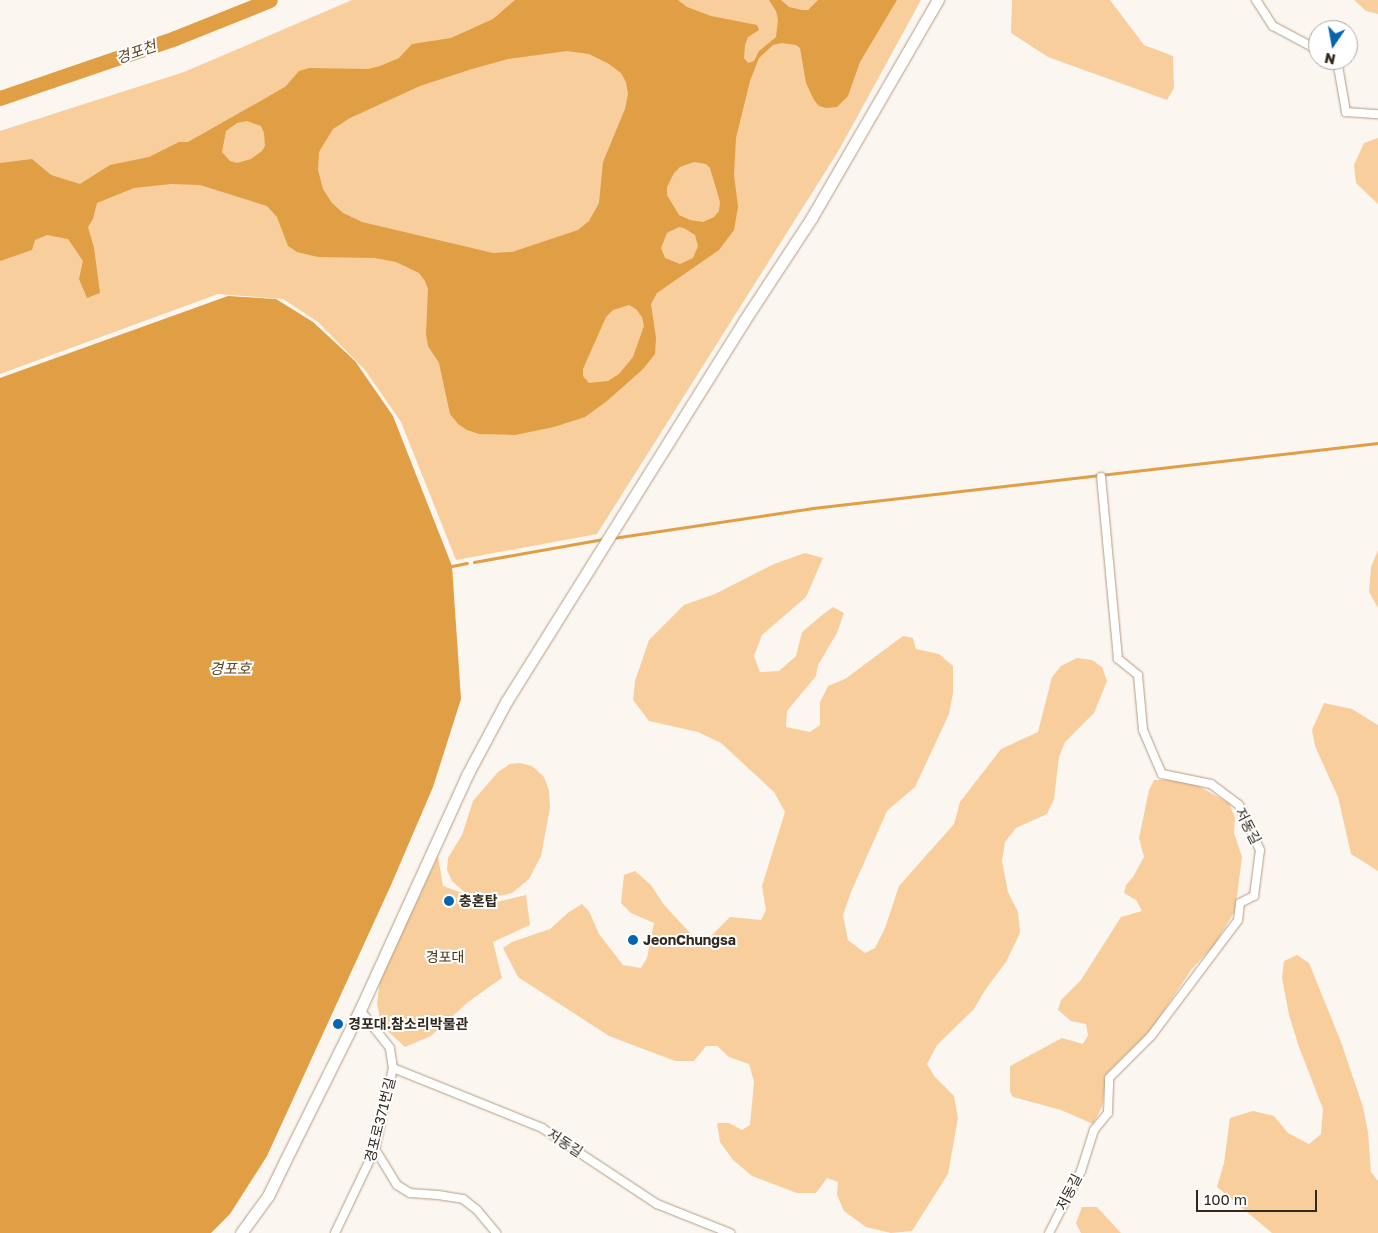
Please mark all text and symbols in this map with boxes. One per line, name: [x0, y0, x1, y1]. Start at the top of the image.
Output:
north arrow: [1308, 20, 1358, 70]
water label: 경포천: [113, 37, 159, 67]
text: N: [1323, 50, 1337, 69]
water label: 경포호: [209, 660, 251, 678]
street label: 저동길: [1232, 805, 1264, 847]
place label: 충혼탑: [459, 893, 498, 909]
marker: 충혼탑: [443, 895, 455, 907]
place label: JeonChungsa: [643, 932, 736, 948]
marker: JeonChungsa: [627, 934, 639, 946]
park label: 경포대: [426, 949, 464, 965]
place label: 경포대.참소리박물관: [348, 1016, 468, 1032]
marker: 경포대.참소리박물관: [332, 1018, 344, 1030]
street label: 경포로371번길: [361, 1076, 399, 1164]
street label: 저동길: [544, 1125, 586, 1161]
street label: 저동길: [1053, 1171, 1085, 1213]
scale bar: [1198, 1180, 1319, 1212]
text: 100 m: [1204, 1190, 1247, 1208]

